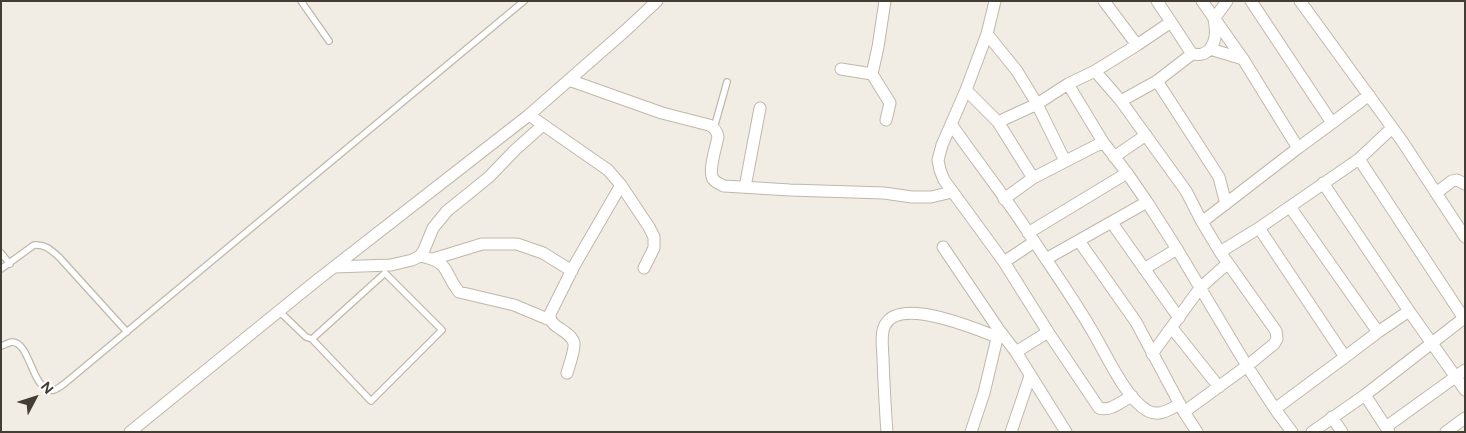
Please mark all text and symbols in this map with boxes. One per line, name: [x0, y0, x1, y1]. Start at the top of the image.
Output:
north arrow: [10, 373, 60, 423]
text: N: [37, 378, 57, 398]

